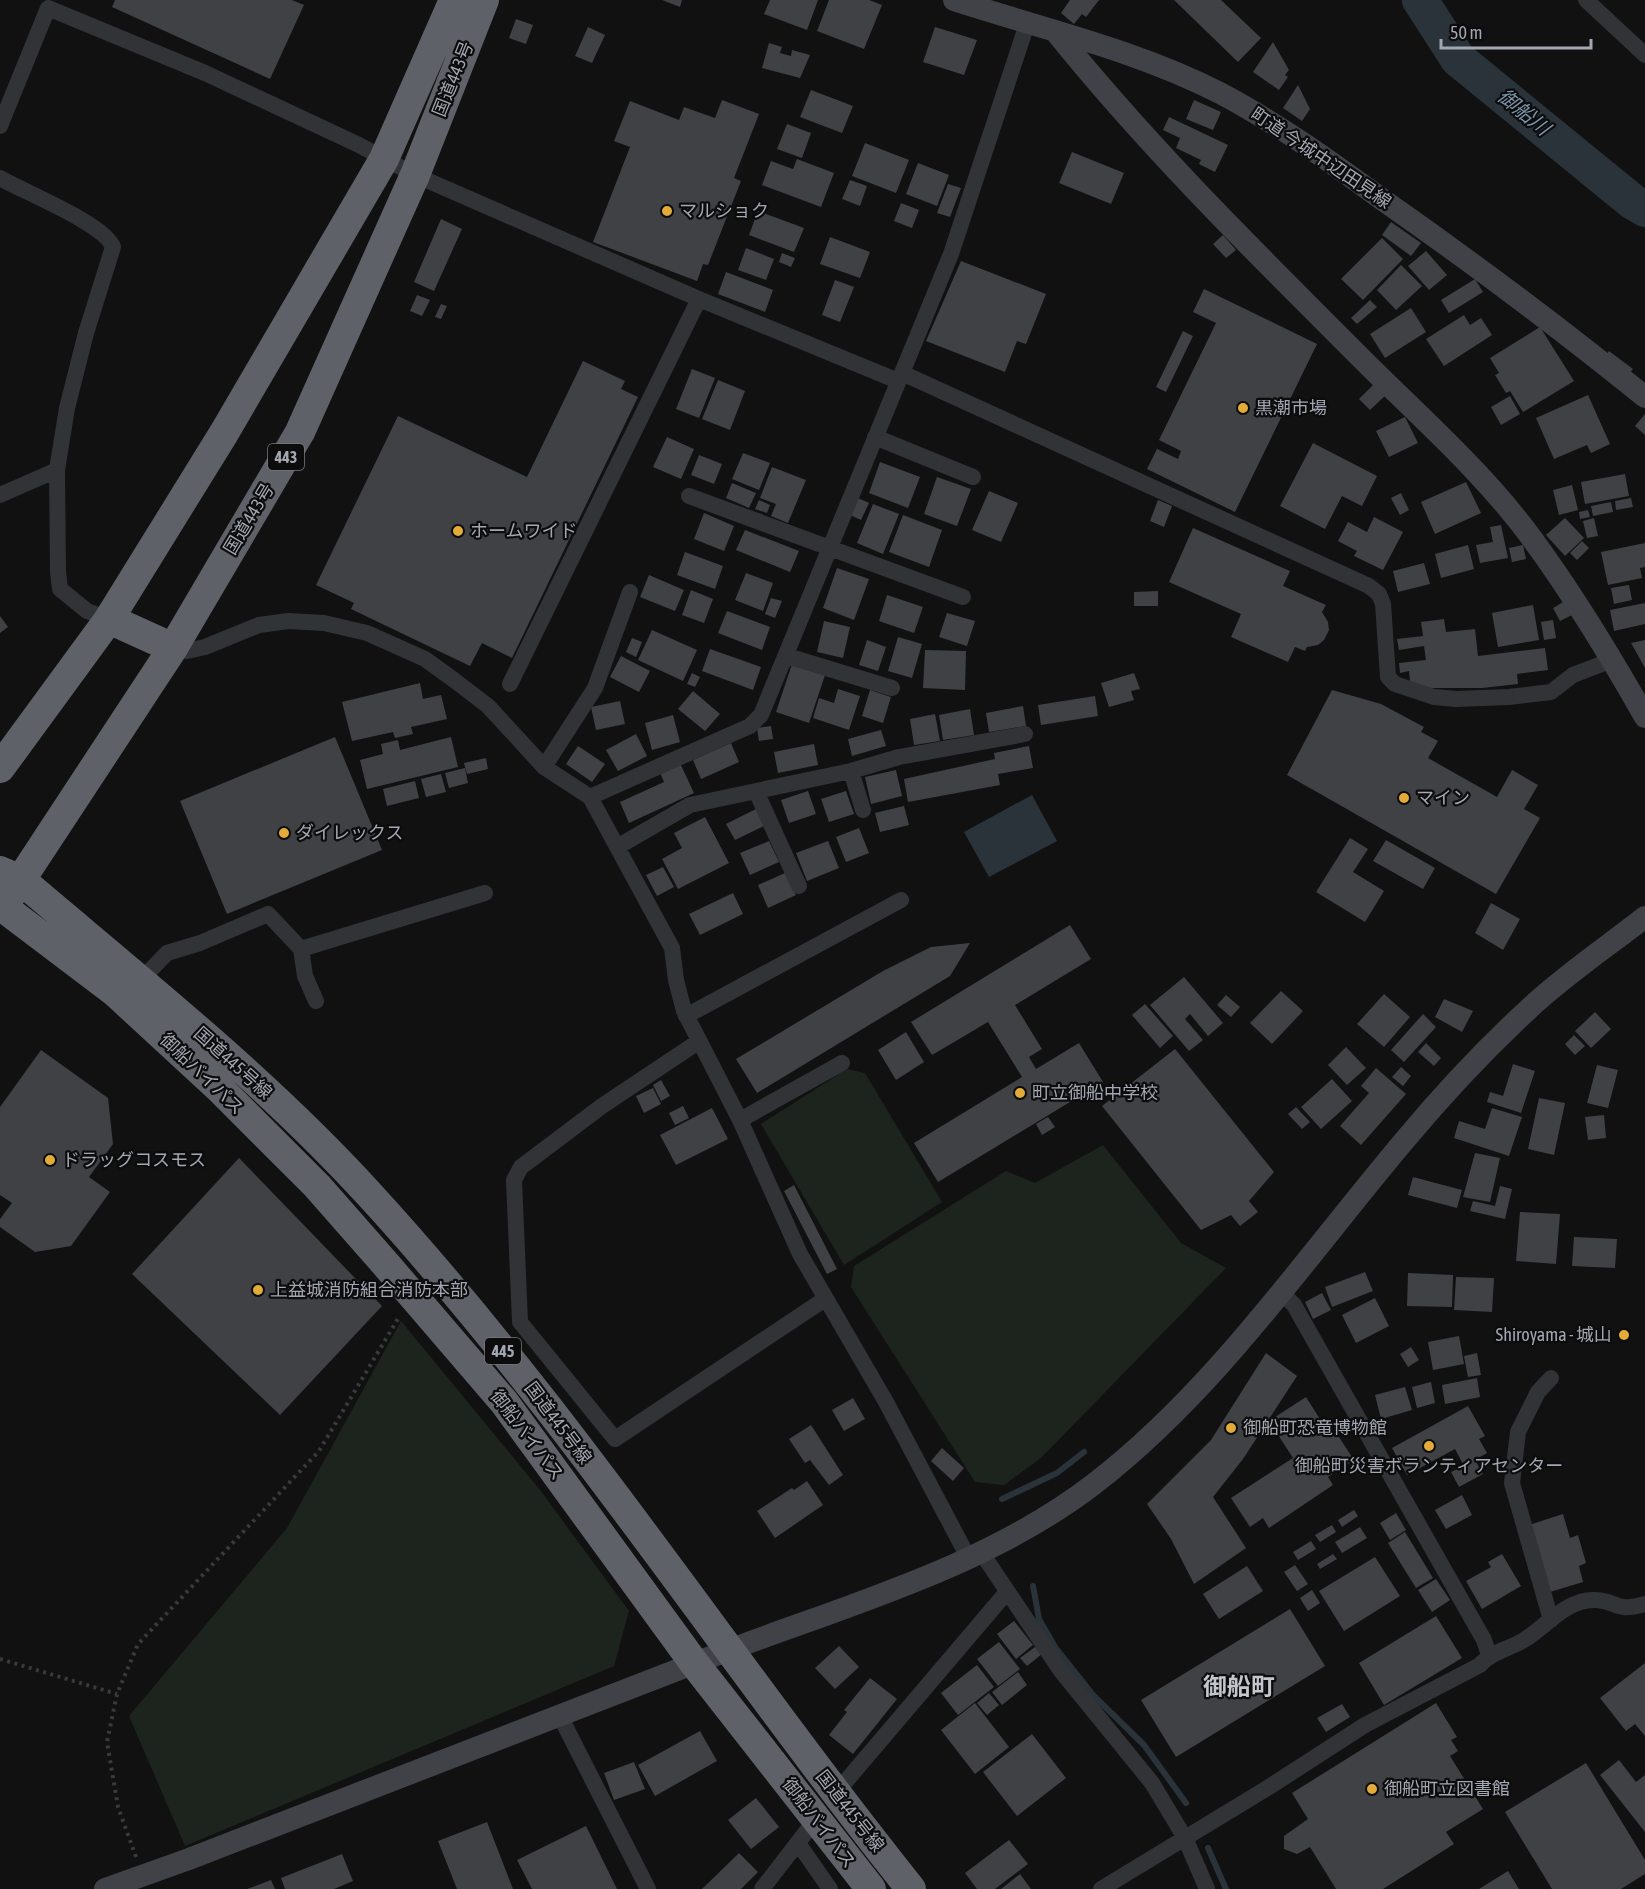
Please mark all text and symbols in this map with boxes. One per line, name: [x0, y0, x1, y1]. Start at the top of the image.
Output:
scale bar: [1441, 12, 1591, 50]
text: 50 m: [1450, 22, 1482, 43]
street label: 国道443号: [428, 38, 477, 120]
water label: 御船川: [1494, 84, 1556, 141]
street label: 町道 今城中辺田見線: [1247, 103, 1395, 212]
place label: マルショク: [679, 200, 769, 221]
marker: マルショク: [660, 204, 674, 218]
place label: 黒潮市場: [1255, 397, 1327, 418]
marker: 黒潮市場: [1236, 401, 1250, 415]
road number: 443: [268, 444, 304, 470]
street label: 国道443号: [219, 479, 278, 558]
place label: ホームワイド: [470, 520, 577, 541]
marker: ホームワイド: [451, 524, 465, 538]
place label: マイン: [1416, 787, 1470, 808]
marker: マイン: [1397, 791, 1411, 805]
place label: ダイレックス: [296, 822, 403, 843]
marker: ダイレックス: [277, 826, 291, 840]
street label: 国道445号線: [190, 1022, 277, 1103]
street label: 御船バイパス: [156, 1029, 248, 1119]
place label: 町立御船中学校: [1032, 1082, 1158, 1103]
marker: 町立御船中学校: [1013, 1086, 1027, 1100]
place label: ドラッグコスモス: [62, 1149, 206, 1170]
marker: ドラッグコスモス: [43, 1153, 57, 1167]
place label: 上益城消防組合消防本部: [270, 1279, 468, 1300]
marker: 上益城消防組合消防本部: [251, 1283, 265, 1297]
place label: Shiroyama - 城山: [1496, 1324, 1612, 1345]
marker: Shiroyama - 城山: [1617, 1328, 1631, 1342]
road number: 445: [485, 1338, 521, 1364]
street label: 国道445号線: [521, 1377, 596, 1468]
street label: 御船バイパス: [487, 1385, 568, 1484]
place label: 御船町恐竜博物館: [1243, 1417, 1387, 1438]
marker: 御船町恐竜博物館: [1224, 1421, 1238, 1435]
marker: 御船町災害ボランティアセンター: [1422, 1439, 1436, 1453]
place label: 御船町災害ボランティアセンター: [1295, 1455, 1563, 1476]
district label: 御船町: [1203, 1673, 1275, 1700]
street label: 国道445号線: [812, 1766, 889, 1856]
street label: 御船バイパス: [779, 1773, 860, 1872]
place label: 御船町立図書館: [1384, 1778, 1510, 1799]
marker: 御船町立図書館: [1365, 1782, 1379, 1796]

